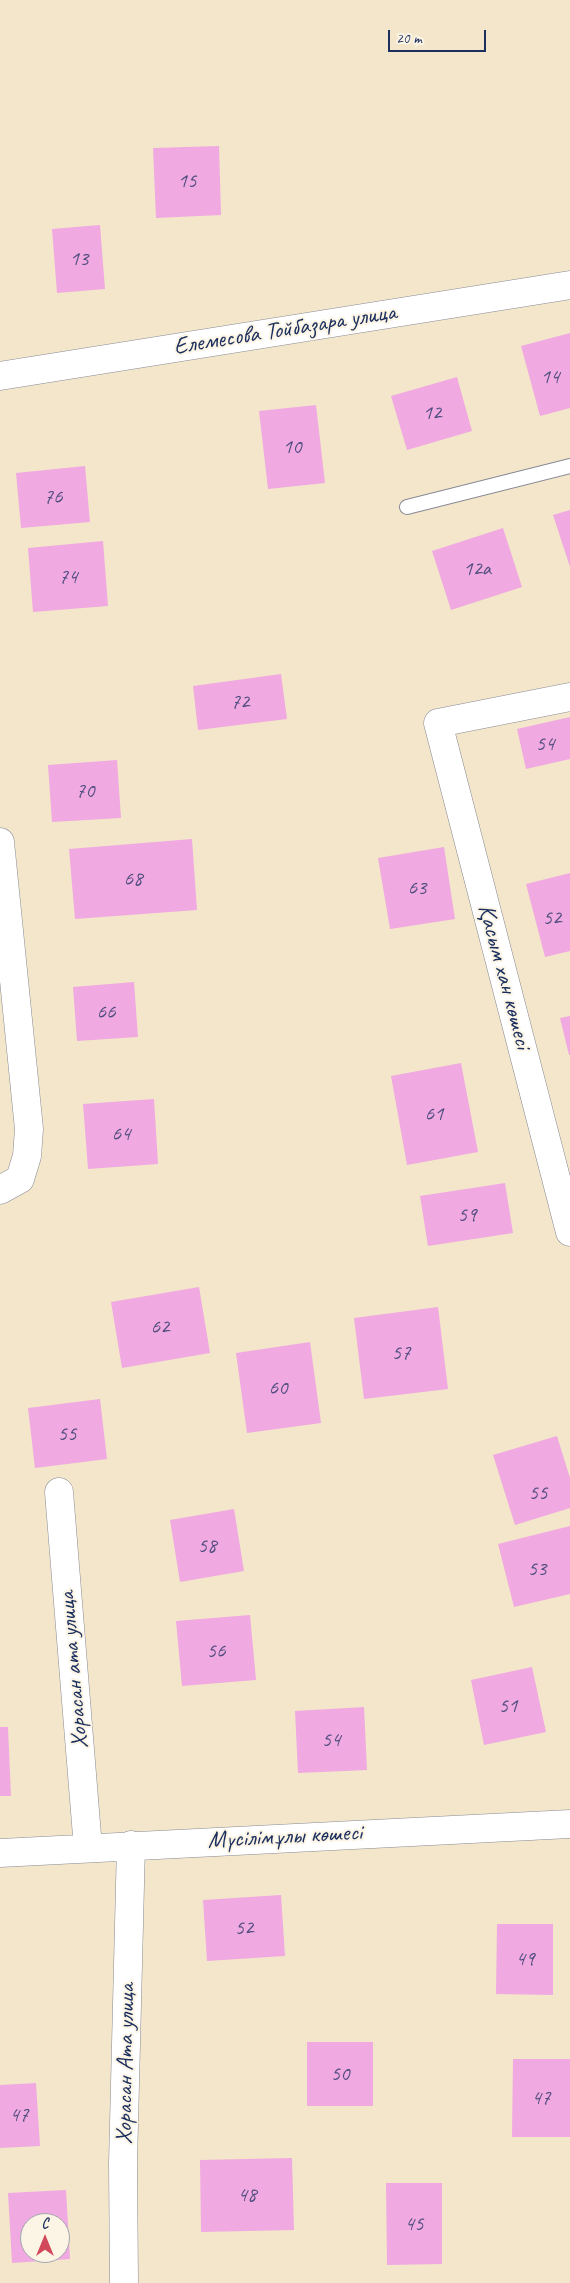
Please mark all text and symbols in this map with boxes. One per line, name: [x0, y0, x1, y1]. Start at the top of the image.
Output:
scale bar: [390, 20, 488, 52]
text: 20 m: [396, 29, 422, 48]
house number: 15: [178, 168, 196, 194]
house number: 13: [70, 246, 88, 272]
street label: Елемесова Тойбазара улица: [172, 298, 398, 362]
house number: 14: [541, 364, 559, 390]
house number: 12: [423, 400, 441, 426]
house number: 10: [283, 434, 301, 460]
house number: 76: [44, 484, 62, 510]
house number: 12а: [463, 556, 491, 582]
house number: 74: [59, 564, 77, 590]
house number: 72: [231, 689, 249, 715]
house number: 54: [536, 731, 554, 757]
house number: 70: [76, 778, 94, 804]
house number: 68: [124, 866, 142, 892]
house number: 63: [408, 875, 426, 901]
street label: Қасым хан көшесі: [471, 902, 537, 1052]
house number: 52: [543, 905, 561, 931]
house number: 66: [97, 999, 115, 1025]
house number: 61: [425, 1101, 443, 1127]
house number: 64: [112, 1121, 130, 1147]
house number: 59: [458, 1202, 476, 1228]
house number: 62: [151, 1314, 169, 1340]
house number: 57: [392, 1340, 410, 1366]
house number: 60: [269, 1375, 287, 1401]
house number: 55: [58, 1421, 76, 1447]
house number: 55: [529, 1480, 547, 1506]
house number: 58: [198, 1533, 216, 1559]
house number: 53: [528, 1556, 546, 1582]
street label: Хорасан ата улица: [53, 1590, 95, 1750]
house number: 56: [207, 1638, 225, 1664]
house number: 51: [499, 1693, 517, 1719]
house number: 54: [322, 1727, 340, 1753]
street label: Мүсілімұлы көшесі: [207, 1819, 363, 1855]
house number: 52: [235, 1915, 253, 1941]
house number: 49: [516, 1946, 534, 1972]
street label: Хорасан Ата улица: [110, 1983, 142, 2145]
house number: 50: [331, 2061, 349, 2087]
house number: 47: [532, 2085, 550, 2111]
house number: 47: [10, 2102, 28, 2128]
house number: 48: [238, 2182, 256, 2208]
house number: 45: [405, 2211, 423, 2237]
north arrow: [20, 2213, 70, 2263]
text: С: [42, 2215, 48, 2232]

